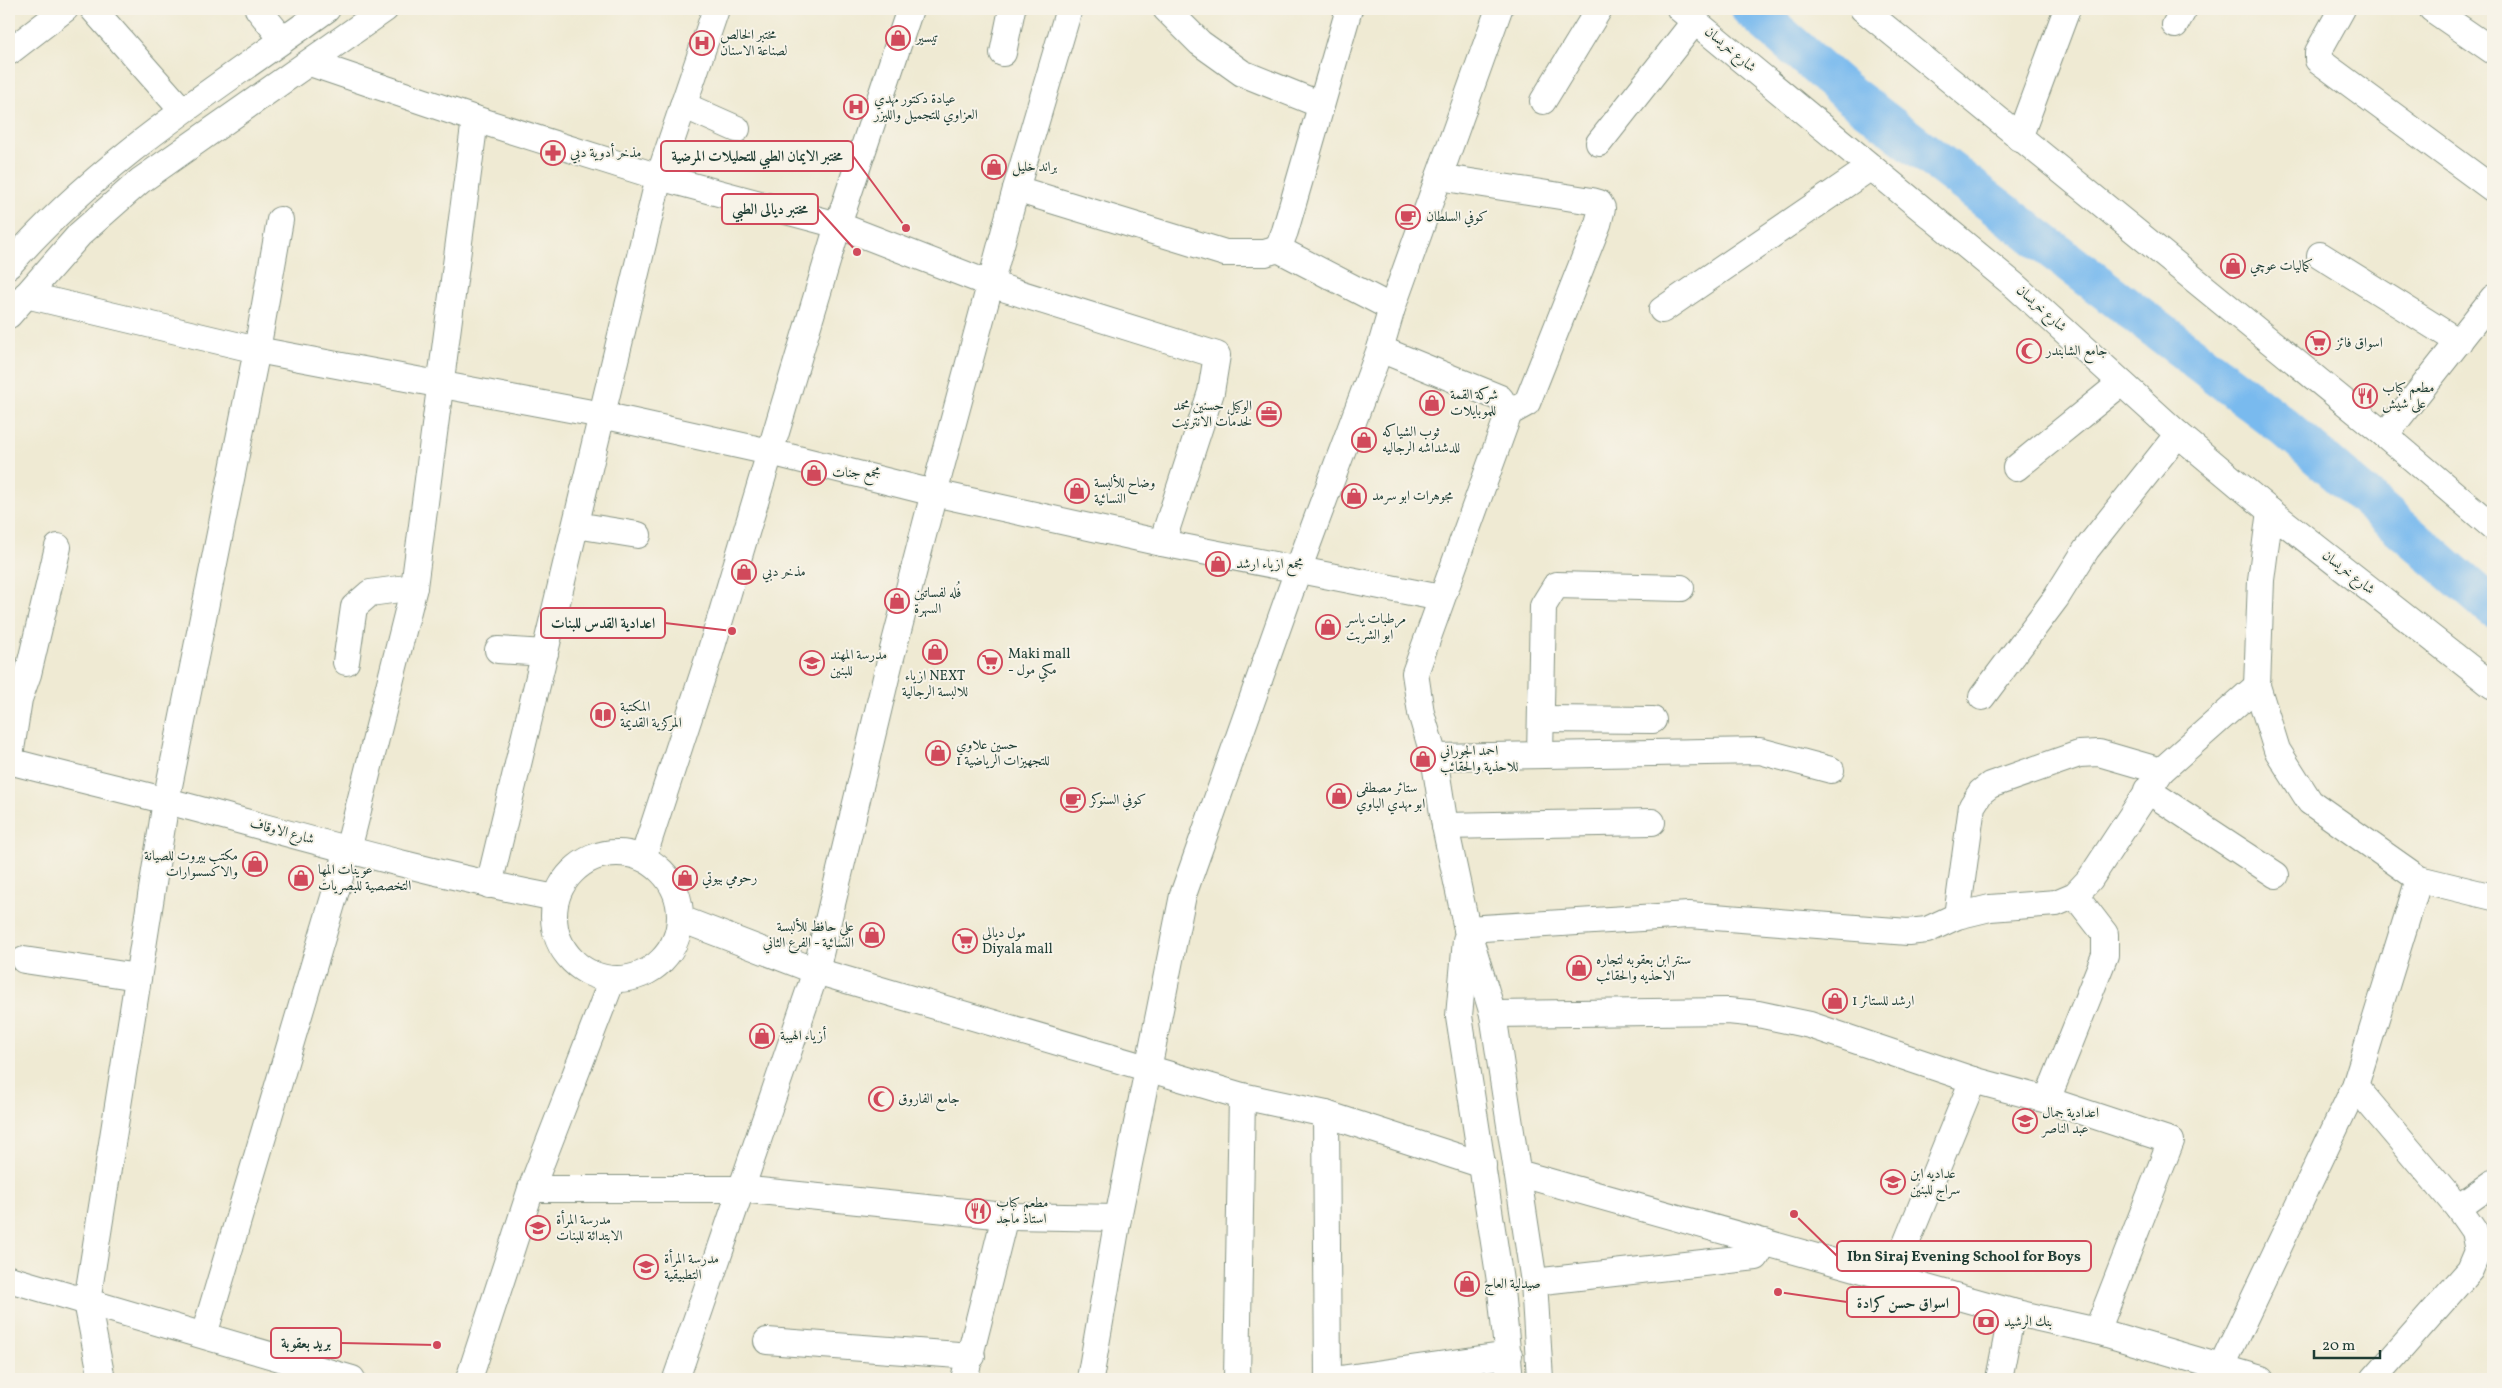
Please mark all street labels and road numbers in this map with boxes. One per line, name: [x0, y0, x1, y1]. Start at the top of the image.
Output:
street label: شارع خريسان: [1700, 23, 1760, 78]
street label: شارع خريسان: [2011, 281, 2070, 337]
street label: شارع خريسان: [2317, 547, 2378, 600]
street label: شارع الاوقاف: [247, 814, 316, 851]

